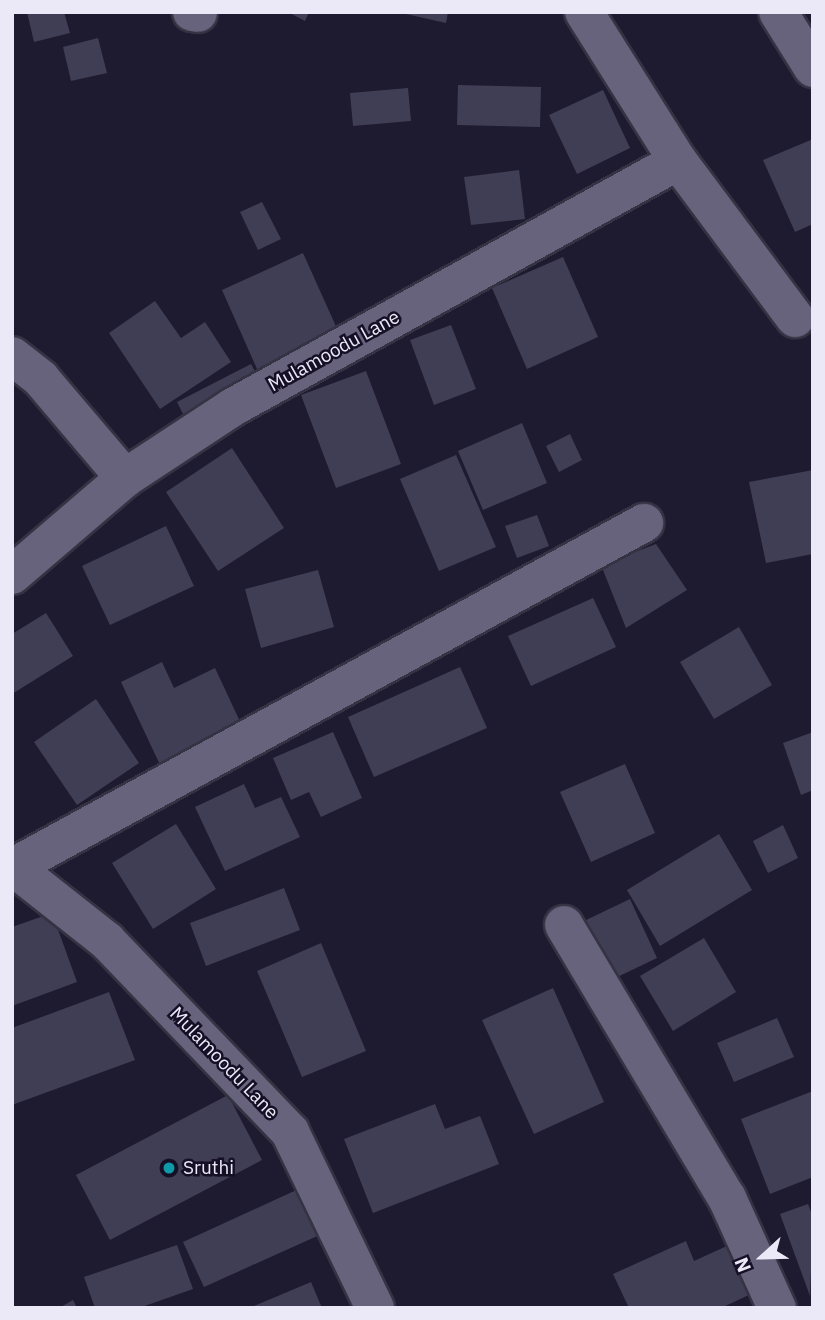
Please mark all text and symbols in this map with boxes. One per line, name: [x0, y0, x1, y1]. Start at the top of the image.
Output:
street label: Mulamoodu Lane: [264, 306, 404, 396]
street label: Mulamoodu Lane: [165, 1002, 283, 1124]
place label: Sruthi: [183, 1157, 234, 1179]
marker: Sruthi: [161, 1160, 177, 1176]
north arrow: [727, 1222, 797, 1292]
text: N: [729, 1254, 756, 1276]

